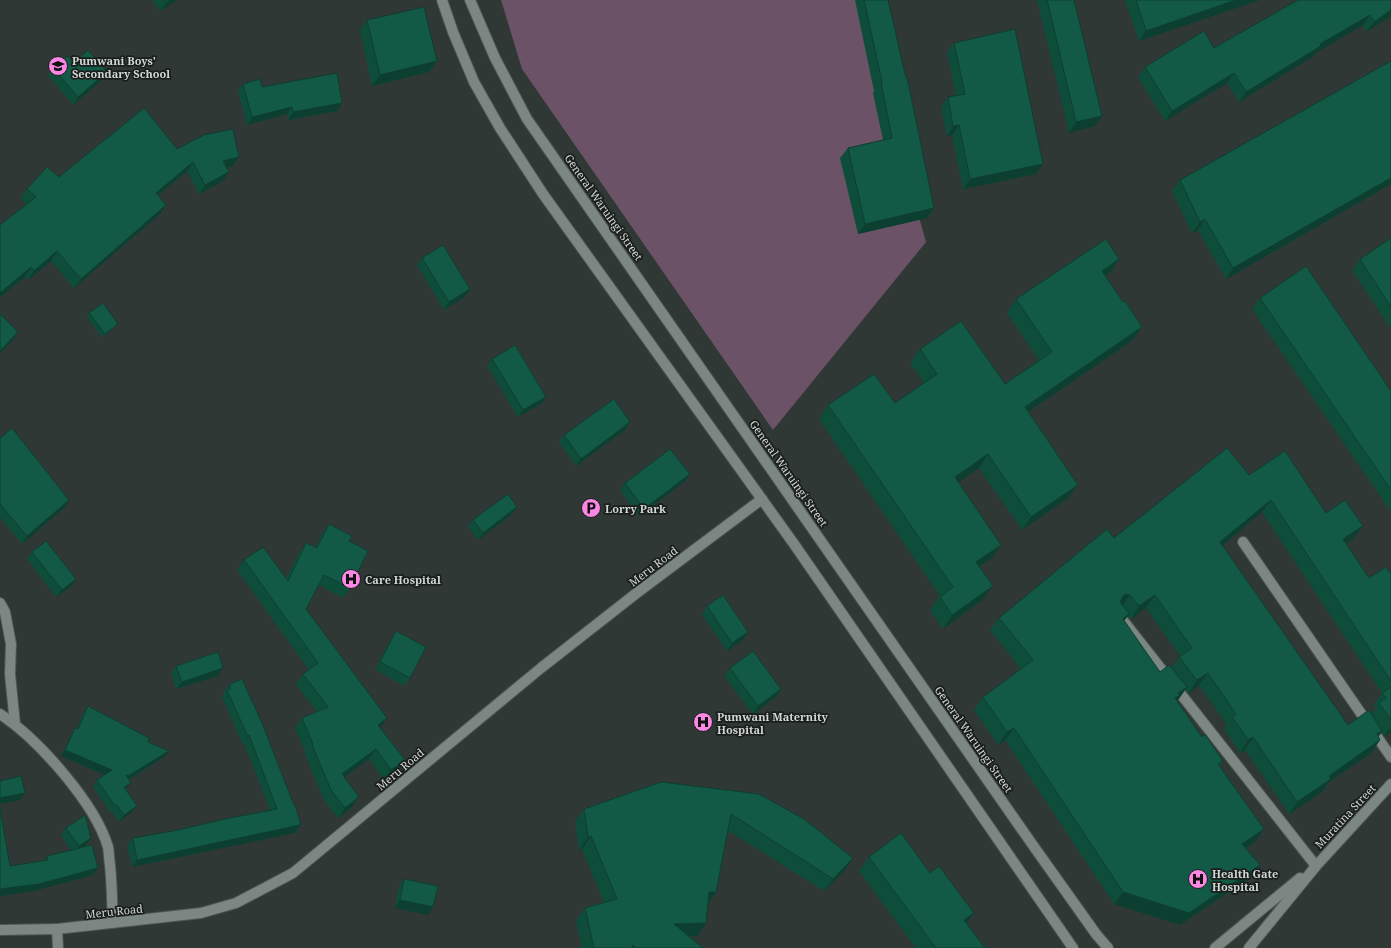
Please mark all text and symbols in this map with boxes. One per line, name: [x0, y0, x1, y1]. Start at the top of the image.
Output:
place label: Pumwani Boys' Secondary School: [72, 53, 170, 81]
school or university icon: Pumwani Boys' Secondary School: [47, 55, 69, 77]
street label: General Waruingi Street: [561, 151, 647, 263]
street label: General Waruingi Street: [746, 417, 832, 529]
parking icon: Lorry Park: [580, 497, 602, 519]
place label: Lorry Park: [605, 501, 666, 516]
street label: Meru Road: [625, 542, 681, 589]
hospital icon: Care Hospital: [340, 568, 362, 590]
place label: Care Hospital: [365, 572, 441, 587]
street label: General Waruingi Street: [931, 683, 1017, 795]
place label: Pumwani Maternity Hospital: [717, 709, 829, 737]
hospital icon: Pumwani Maternity Hospital: [692, 711, 714, 733]
street label: Meru Road: [373, 745, 427, 793]
street label: Muratina Street: [1311, 781, 1379, 851]
place label: Health Gate Hospital: [1212, 866, 1278, 894]
hospital icon: Health Gate Hospital: [1187, 868, 1209, 890]
street label: Meru Road: [84, 900, 144, 921]

